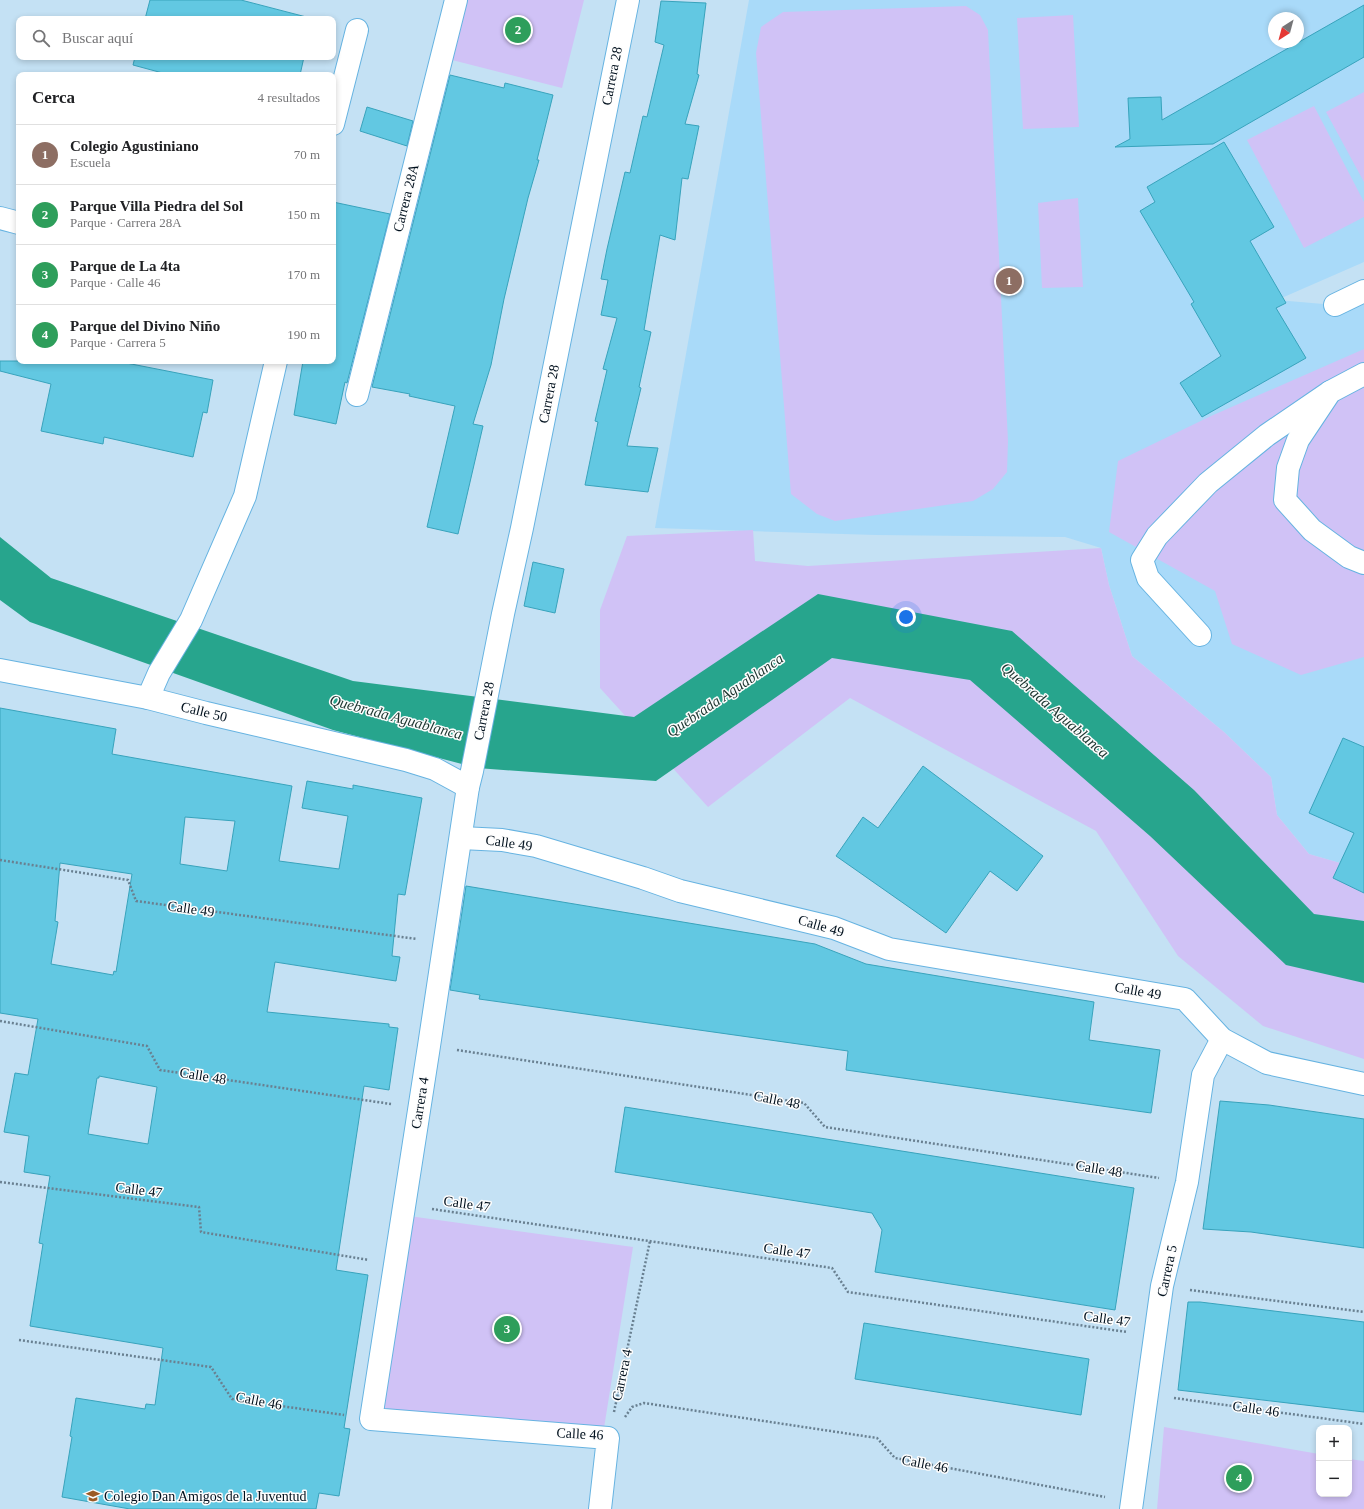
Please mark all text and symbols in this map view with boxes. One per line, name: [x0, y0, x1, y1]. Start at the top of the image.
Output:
north arrow: [1268, 12, 1304, 48]
pin: 2: [505, 15, 531, 45]
search box: [16, 16, 336, 60]
icon: search: [30, 27, 52, 49]
text: Buscar aquí: [62, 30, 133, 46]
street label: Carrera 28: [599, 45, 625, 107]
text: Cerca: [32, 88, 75, 107]
text: 4 resultados: [258, 90, 320, 105]
text: Colegio Agustiniano: [70, 138, 199, 154]
text: 1: [42, 147, 48, 162]
text: 70 m: [294, 147, 320, 162]
text: Escuela: [70, 155, 110, 170]
street label: Carrera 28A: [390, 162, 422, 234]
text: Parque Villa Piedra del Sol: [70, 198, 243, 214]
text: 2: [42, 207, 48, 222]
text: 150 m: [287, 207, 320, 222]
text: Parque · Carrera 28A: [70, 215, 182, 230]
text: Parque de La 4ta: [70, 258, 180, 274]
pin: 1: [996, 266, 1022, 296]
text: 3: [42, 267, 48, 282]
text: 170 m: [287, 267, 320, 282]
text: Parque · Calle 46: [70, 275, 161, 290]
text: Parque del Divino Niño: [70, 318, 220, 334]
text: 4: [42, 327, 48, 342]
text: 190 m: [287, 327, 320, 342]
text: Parque · Carrera 5: [70, 335, 166, 350]
street label: Carrera 28: [536, 363, 562, 425]
your location: [896, 607, 916, 627]
water label: Quebrada Aguablanca: [664, 650, 786, 740]
water label: Quebrada Aguablanca: [998, 659, 1112, 761]
street label: Carrera 28: [471, 680, 497, 742]
water label: Quebrada Aguablanca: [328, 692, 464, 742]
street label: Calle 50: [179, 699, 229, 725]
street label: Calle 49: [485, 832, 533, 854]
street label: Calle 49: [167, 898, 215, 920]
street label: Calle 49: [796, 912, 846, 940]
street label: Calle 49: [1114, 980, 1162, 1002]
street label: Calle 48: [179, 1065, 227, 1087]
street label: Carrera 4: [408, 1076, 432, 1130]
street label: Calle 48: [752, 1088, 802, 1112]
street label: Calle 48: [1075, 1158, 1123, 1180]
street label: Calle 47: [115, 1180, 163, 1200]
street label: Calle 47: [443, 1193, 491, 1215]
street label: Calle 47: [763, 1240, 811, 1262]
street label: Carrera 5: [1154, 1244, 1180, 1298]
street label: Calle 47: [1083, 1308, 1131, 1330]
pin: 3: [494, 1314, 520, 1344]
street label: Carrera 4: [609, 1348, 635, 1402]
street label: Calle 46: [234, 1389, 284, 1413]
street label: Calle 46: [1232, 1398, 1280, 1420]
street label: Calle 46: [556, 1425, 604, 1443]
map controls: [1316, 1425, 1352, 1497]
button: +: [1316, 1425, 1352, 1461]
street label: Calle 46: [900, 1452, 950, 1476]
button: −: [1316, 1461, 1352, 1497]
pin: 4: [1226, 1463, 1252, 1493]
school or university icon: Colegio Dan Amigos de la Juventud: [85, 1488, 101, 1504]
place label: Colegio Dan Amigos de la Juventud: [104, 1489, 307, 1504]

